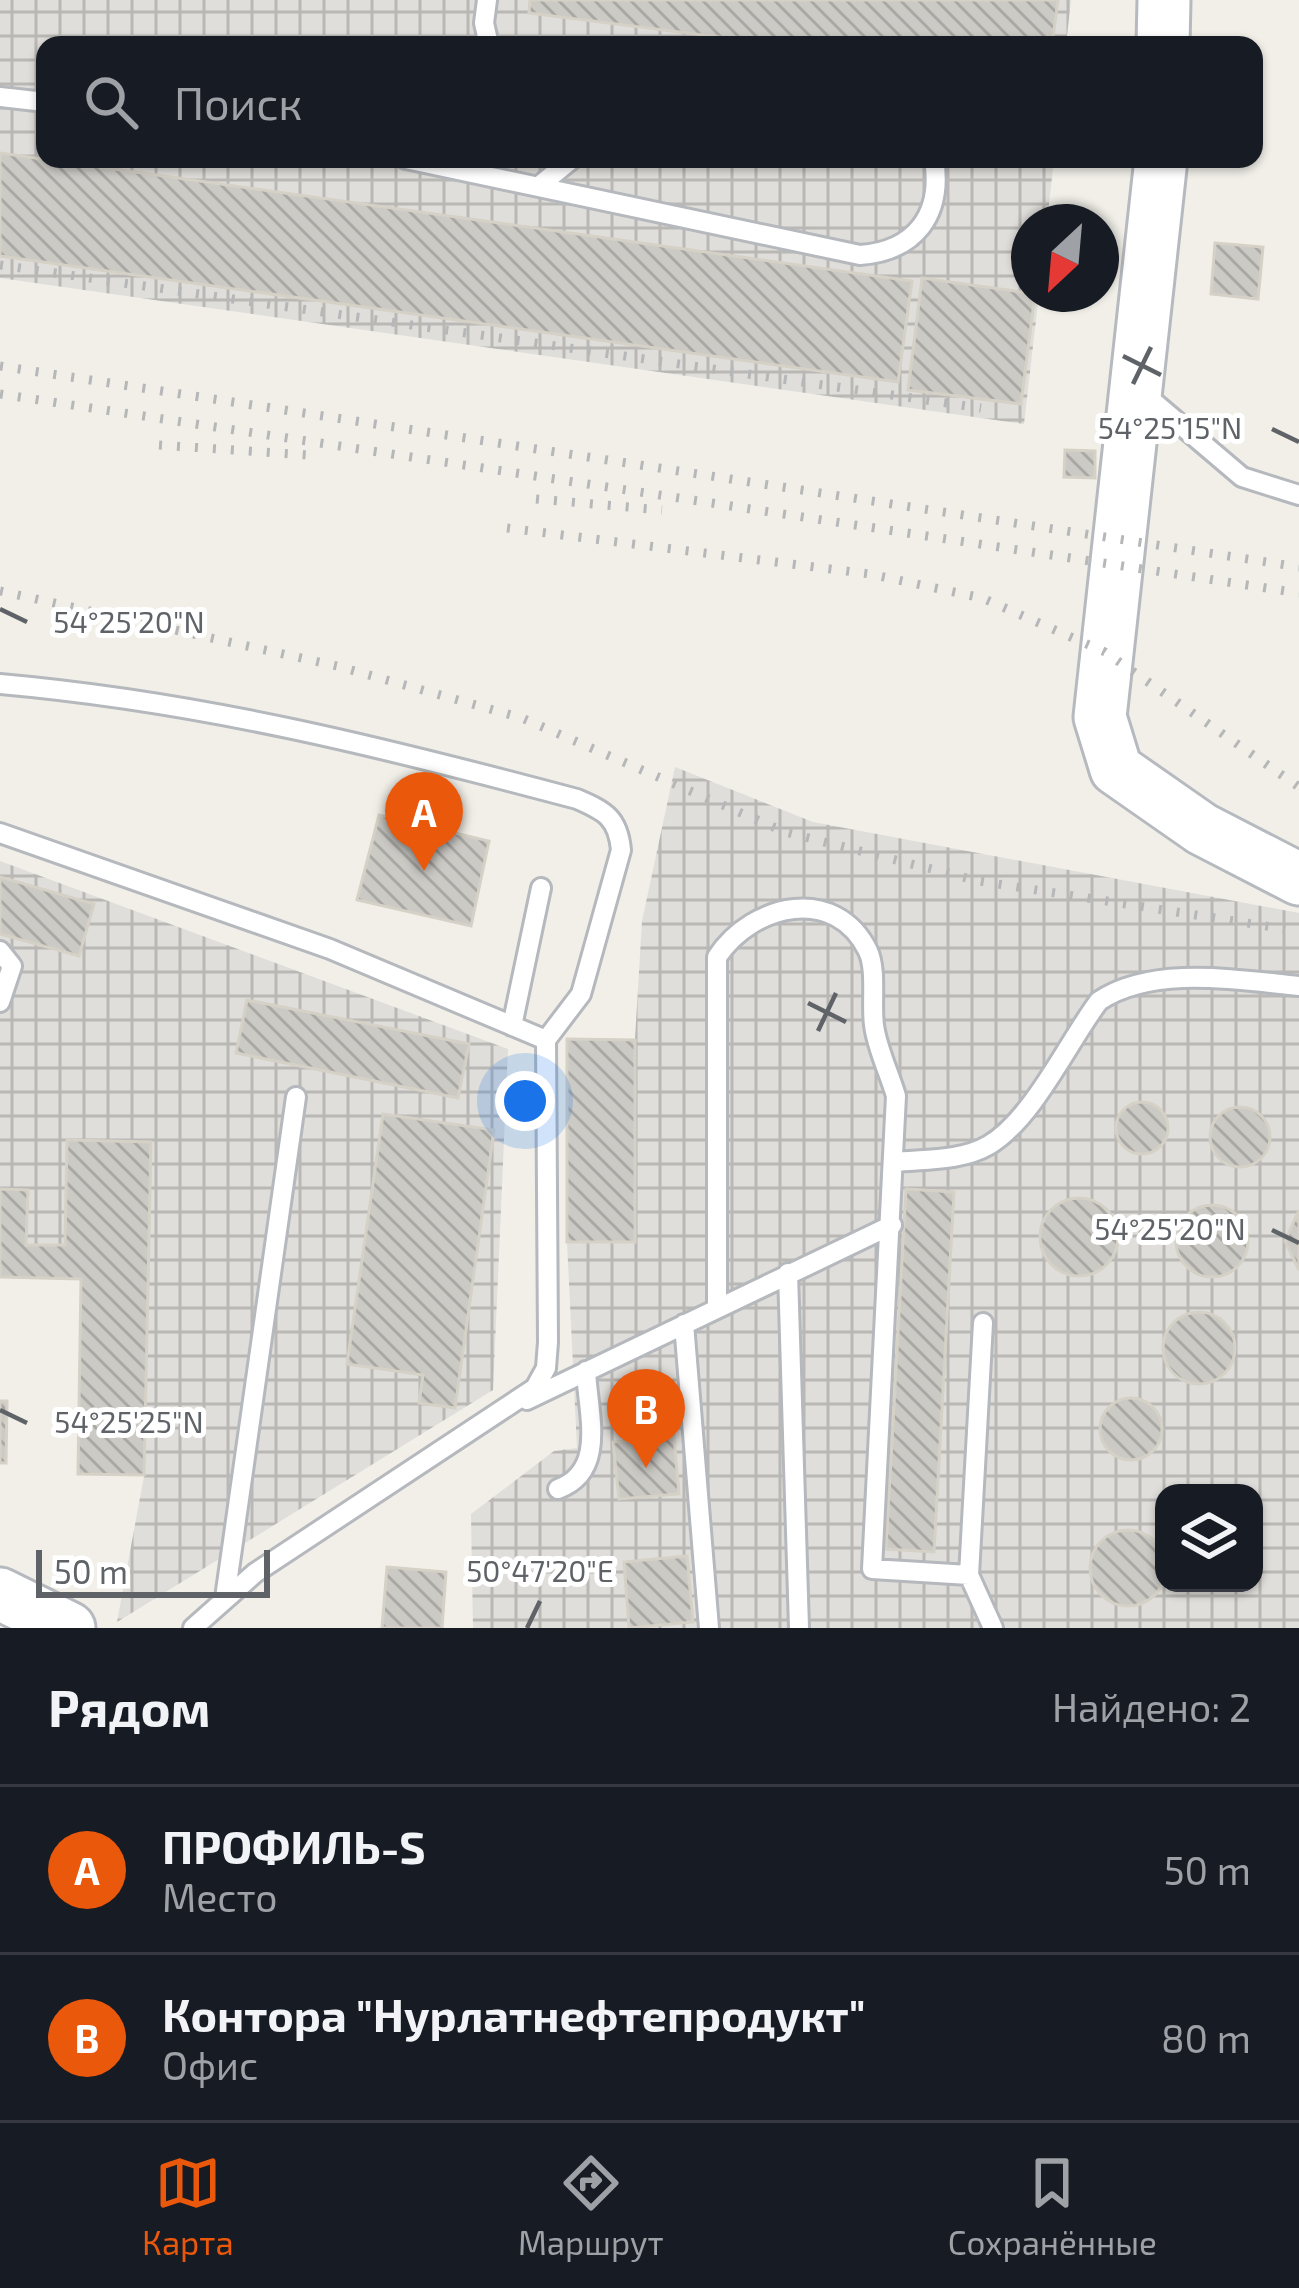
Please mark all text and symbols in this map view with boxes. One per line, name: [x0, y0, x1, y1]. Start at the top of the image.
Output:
search box: [36, 36, 1263, 168]
icon: search: [78, 69, 144, 135]
text: Поиск: [174, 75, 302, 129]
north arrow: [1011, 204, 1119, 312]
text: 54°25'15"N: [1098, 409, 1242, 445]
text: 54°25'20"N: [53, 603, 205, 639]
pin: A: [385, 772, 463, 871]
your location: [495, 1071, 555, 1131]
text: 54°25'20"N: [1094, 1210, 1246, 1246]
pin: B: [607, 1369, 685, 1468]
text: 54°25'25"N: [54, 1403, 204, 1439]
map controls: [1155, 1484, 1263, 1592]
button: layers: [1155, 1484, 1263, 1592]
scale bar: [36, 1544, 270, 1597]
text: 50 m: [54, 1551, 128, 1591]
text: 50°47'20"E: [466, 1552, 614, 1588]
text: Рядом: [48, 1676, 211, 1737]
text: Найдено: 2: [1052, 1683, 1251, 1730]
text: ПРОФИЛЬ-S: [162, 1819, 426, 1873]
text: A: [74, 1846, 100, 1893]
text: 50 m: [1164, 1846, 1251, 1893]
text: Место: [162, 1873, 278, 1920]
text: Контора "Нурлатнефтепродукт": [162, 1987, 866, 2041]
text: B: [75, 2014, 99, 2061]
text: 80 m: [1161, 2014, 1251, 2061]
text: Офис: [162, 2041, 258, 2088]
tab: Карта: [142, 2150, 234, 2262]
tab: Маршрут: [518, 2150, 664, 2262]
tab: Сохранённые: [948, 2150, 1157, 2262]

